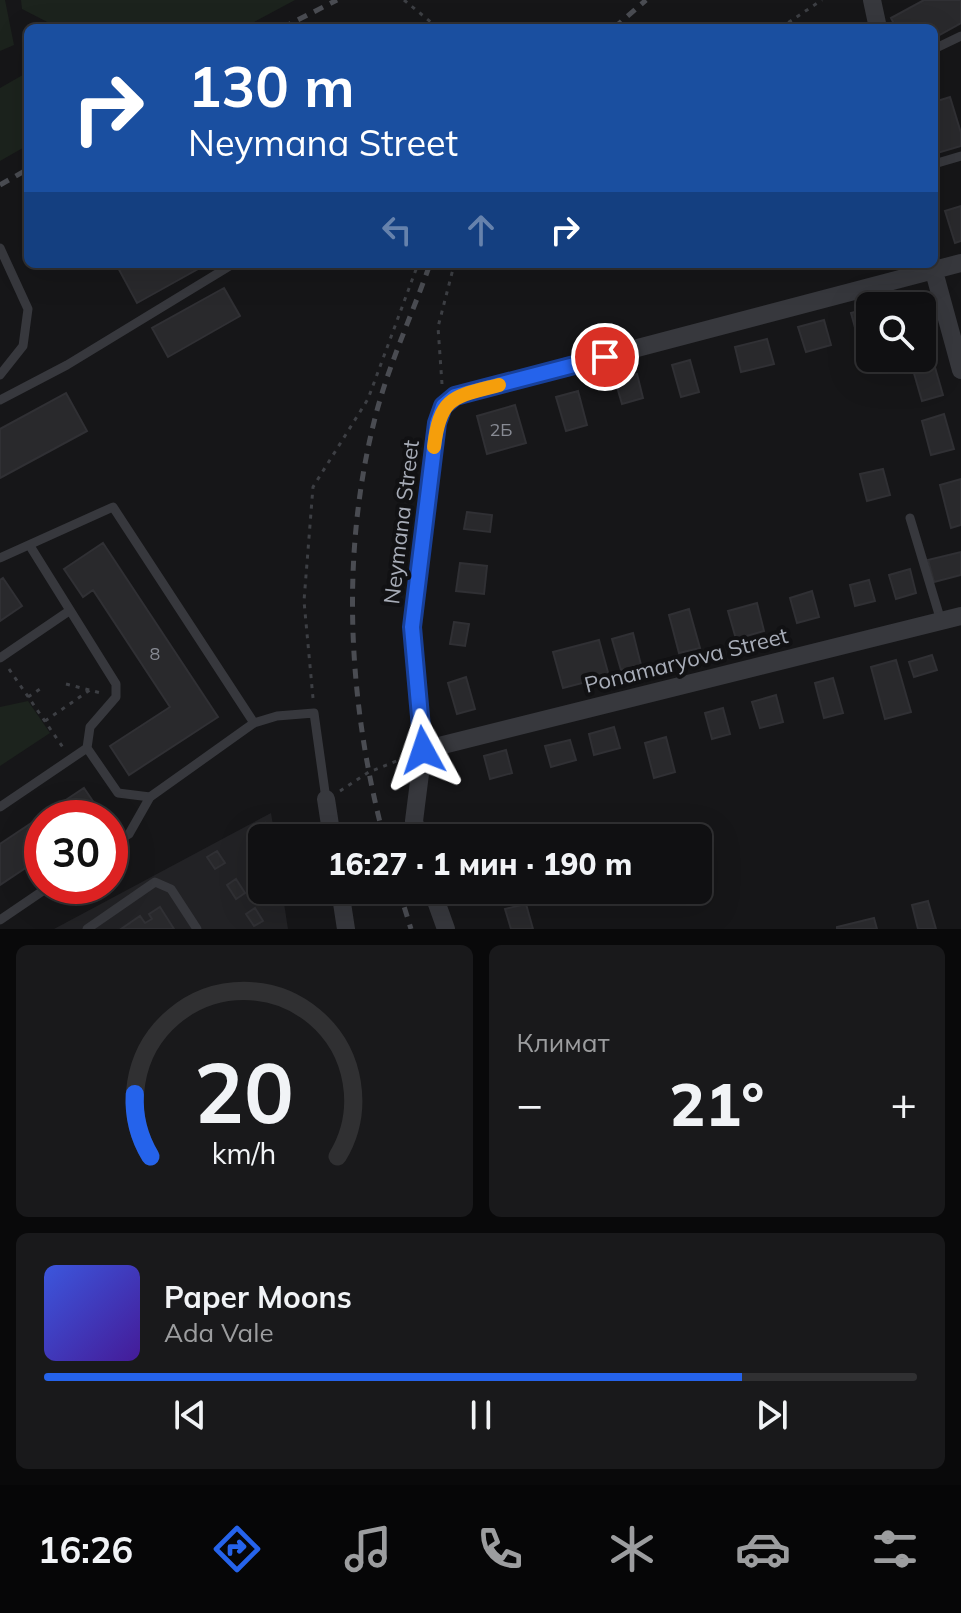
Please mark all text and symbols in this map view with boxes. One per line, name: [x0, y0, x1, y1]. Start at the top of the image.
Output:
text: 130 m: [188, 51, 355, 121]
icon: right: [56, 56, 160, 160]
text: Neymana Street: [188, 120, 458, 165]
icon: left: [375, 208, 419, 252]
icon: ahead: [459, 208, 503, 252]
icon: right: [543, 208, 587, 252]
map controls: [856, 292, 936, 372]
button: search: [856, 292, 936, 372]
pin: [571, 323, 639, 391]
icon: arrive: [583, 335, 627, 379]
house number: 2Б: [490, 418, 513, 441]
street label: Neymana Street: [377, 438, 425, 606]
street label: Ponamaryova Street: [581, 621, 791, 699]
house number: 8: [150, 642, 160, 665]
position arrow: [381, 708, 465, 792]
speed limit sign: 30: [24, 800, 128, 904]
text: 16:27 · 1 мин · 190 m: [328, 845, 632, 883]
text: Климат: [517, 1026, 610, 1059]
text: 20: [194, 1039, 294, 1144]
text: 21°: [669, 1066, 764, 1141]
text: −: [517, 1076, 543, 1131]
text: +: [891, 1076, 917, 1131]
text: km/h: [212, 1135, 277, 1171]
text: Paper Moons: [164, 1278, 352, 1316]
text: Ada Vale: [164, 1316, 274, 1349]
icon: previous: [168, 1393, 212, 1437]
icon: pause: [459, 1393, 503, 1437]
icon: next: [750, 1393, 794, 1437]
icon: directions: [209, 1521, 265, 1577]
icon: music: [340, 1521, 396, 1577]
icon: phone: [472, 1521, 528, 1577]
icon: climate: [604, 1521, 660, 1577]
icon: car: [735, 1521, 791, 1577]
icon: filters: [867, 1521, 923, 1577]
text: 16:26: [38, 1527, 133, 1572]

